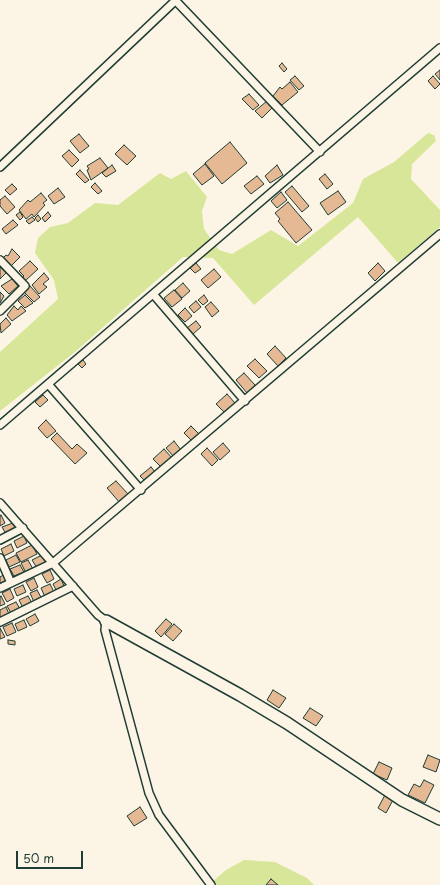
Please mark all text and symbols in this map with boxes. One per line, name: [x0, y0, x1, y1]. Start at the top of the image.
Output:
scale bar: [18, 843, 85, 869]
text: 50 m: [23, 849, 54, 867]

